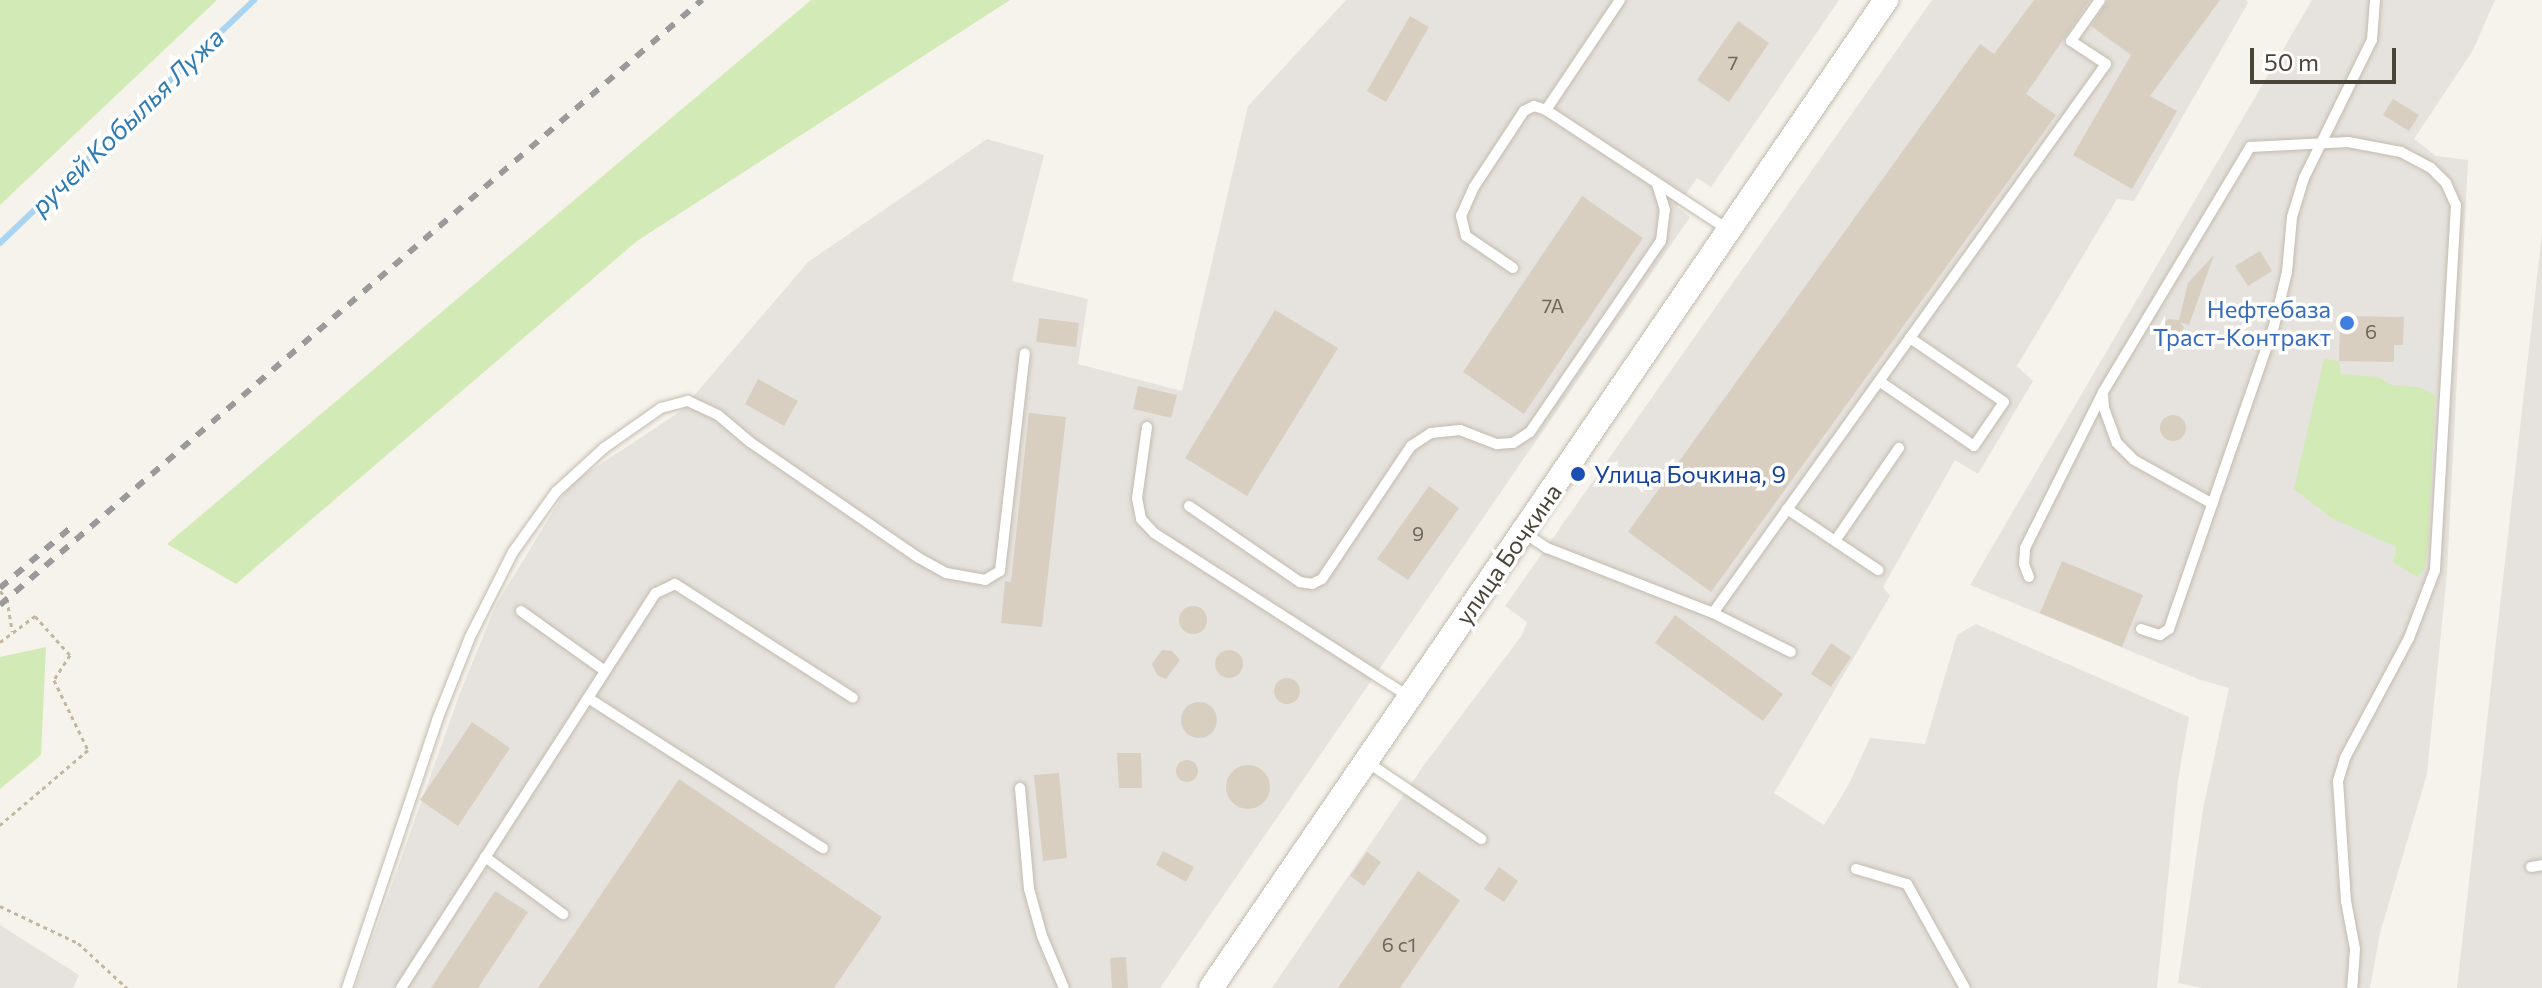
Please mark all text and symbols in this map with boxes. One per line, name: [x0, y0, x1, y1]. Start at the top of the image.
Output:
water label: ручей Кобылья Лужа: [24, 21, 230, 221]
scale bar: [2254, 32, 2400, 82]
text: 50 m: [2264, 47, 2319, 76]
house number: 7: [1728, 50, 1738, 74]
house number: 7А: [1542, 293, 1564, 317]
place label: Нефтебаза Траст-Контракт: [2153, 295, 2331, 351]
marker: Нефтебаза Траст-Контракт: [2338, 314, 2356, 332]
house number: 6: [2365, 319, 2377, 343]
place label: Улица Бочкина, 9: [1594, 460, 1786, 488]
marker: Улица Бочкина, 9: [1569, 465, 1587, 483]
street label: улица Бочкина: [1449, 478, 1567, 630]
house number: 9: [1412, 521, 1424, 545]
house number: 6 с1: [1382, 932, 1416, 956]

